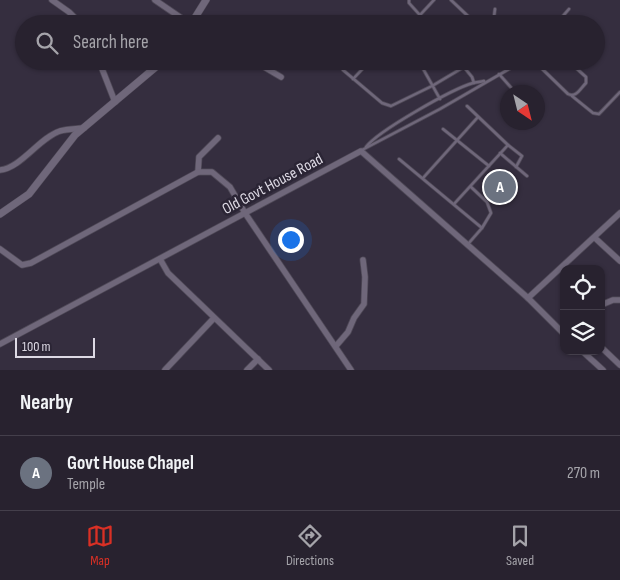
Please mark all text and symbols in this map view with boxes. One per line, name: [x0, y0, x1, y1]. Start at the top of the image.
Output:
search box: [15, 15, 605, 70]
icon: search: [33, 29, 61, 57]
text: Search here: [73, 31, 149, 54]
north arrow: [500, 85, 545, 130]
street label: Old Govt House Road: [219, 150, 326, 219]
pin: A: [484, 168, 516, 206]
your location: [278, 227, 304, 253]
map controls: [560, 265, 605, 355]
button: locate: [560, 265, 605, 310]
button: layers: [560, 310, 605, 355]
scale bar: [15, 335, 95, 358]
text: 100 m: [22, 338, 51, 355]
text: Nearby: [20, 390, 73, 415]
text: Govt House Chapel: [67, 452, 194, 475]
text: A: [32, 464, 40, 483]
text: 270 m: [567, 464, 600, 483]
text: Temple: [67, 475, 105, 494]
tab: Map: [86, 522, 114, 569]
tab: Directions: [286, 522, 334, 569]
tab: Saved: [506, 522, 534, 569]

